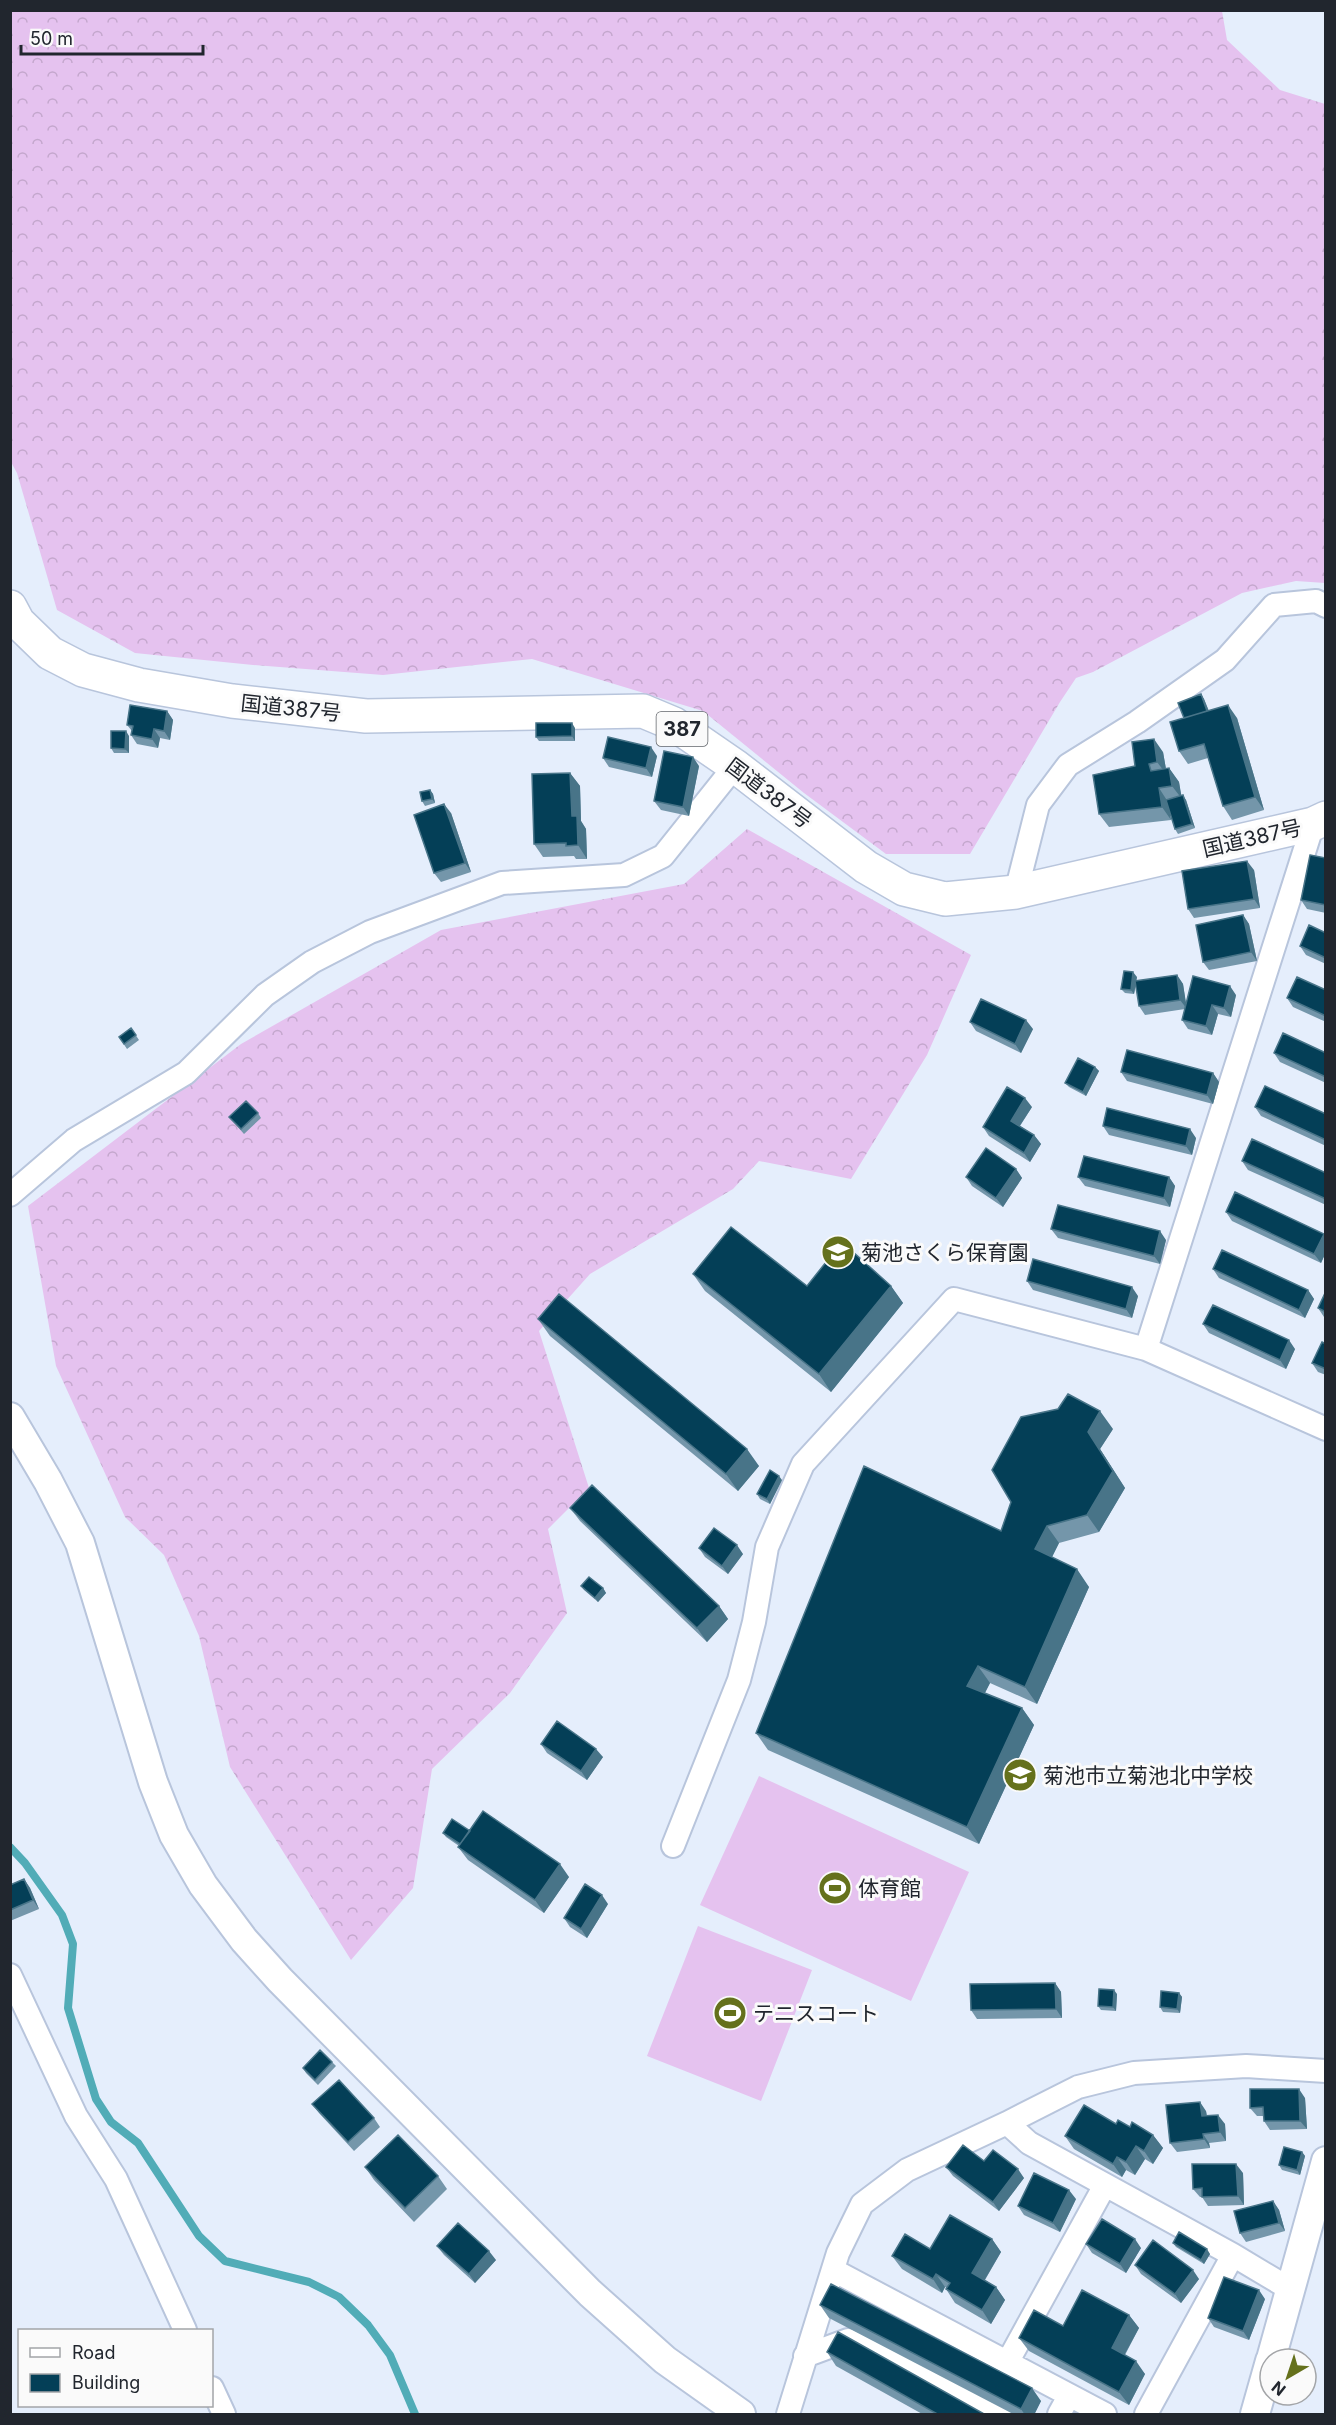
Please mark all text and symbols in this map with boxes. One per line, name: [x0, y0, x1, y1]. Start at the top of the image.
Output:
scale bar: [21, 18, 202, 56]
text: 50 m: [30, 28, 73, 49]
street label: 国道387号: [240, 690, 342, 726]
road number: 387: [656, 712, 708, 746]
street label: 国道387号: [721, 753, 817, 833]
street label: 国道387号: [1200, 814, 1304, 862]
school or university icon: 菊池さくら保育園: [820, 1234, 856, 1270]
place label: 菊池さくら保育園: [861, 1240, 1029, 1265]
school or university icon: 菊池市立菊池北中学校: [1002, 1757, 1038, 1793]
place label: 菊池市立菊池北中学校: [1043, 1763, 1253, 1788]
sports icon: 体育館: [817, 1870, 853, 1906]
place label: 体育館: [858, 1876, 921, 1901]
sports icon: テニスコート: [712, 1995, 748, 2031]
place label: テニスコート: [753, 2001, 879, 2026]
legend: [18, 2329, 213, 2407]
text: Road: [72, 2342, 115, 2363]
north arrow: [1258, 2347, 1318, 2407]
text: Building: [72, 2372, 140, 2393]
text: N: [1268, 2377, 1290, 2400]

